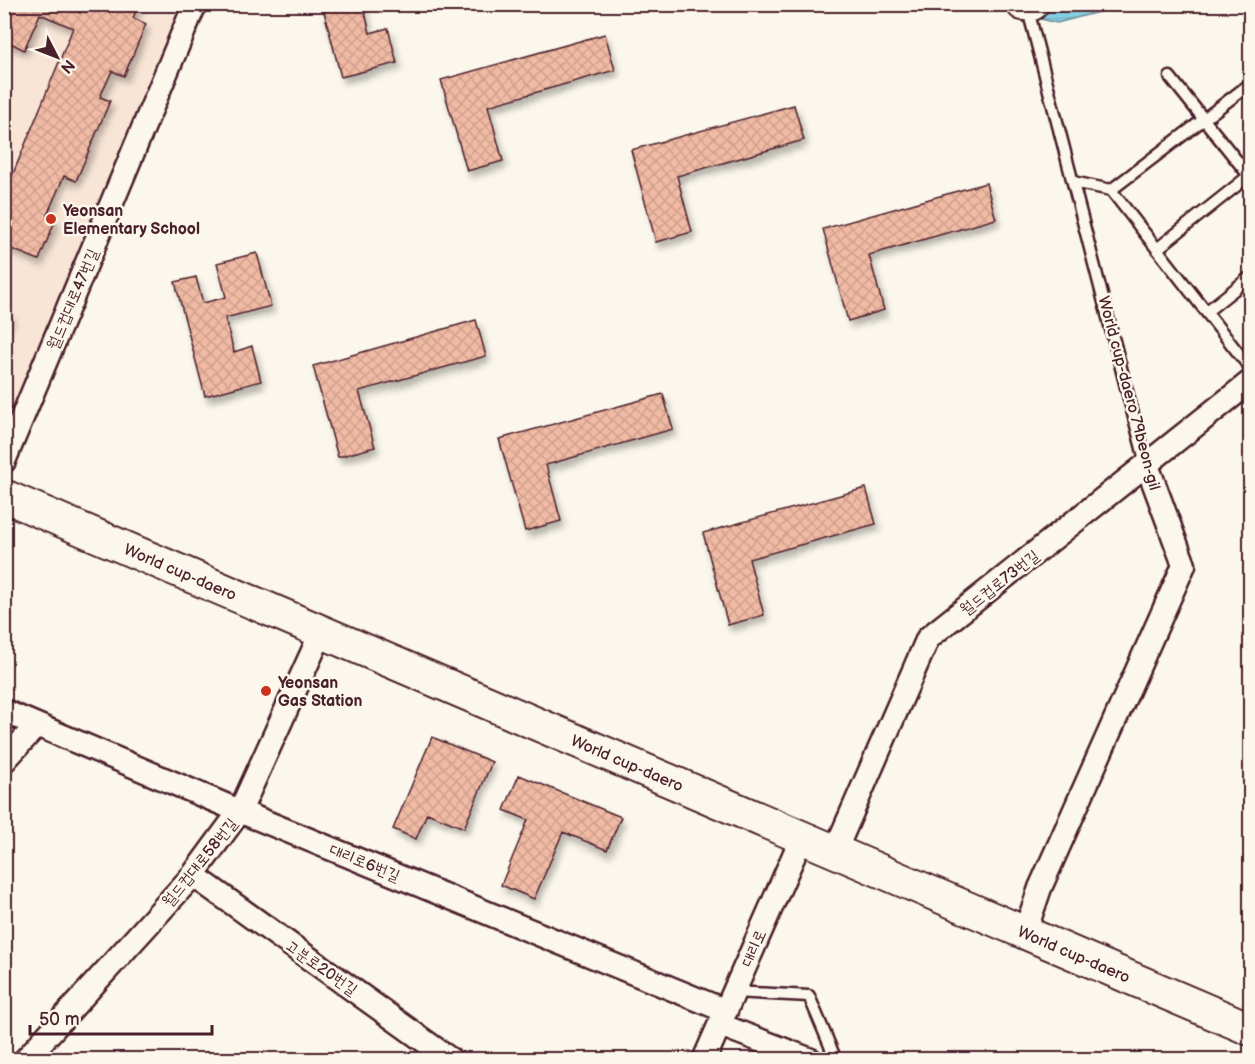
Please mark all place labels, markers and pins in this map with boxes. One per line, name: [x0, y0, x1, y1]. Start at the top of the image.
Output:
place label: Yeonsan Elementary School: [63, 202, 200, 239]
marker: Yeonsan Elementary School: [44, 212, 58, 226]
place label: Yeonsan Gas Station: [278, 674, 363, 711]
marker: Yeonsan Gas Station: [259, 684, 273, 698]

